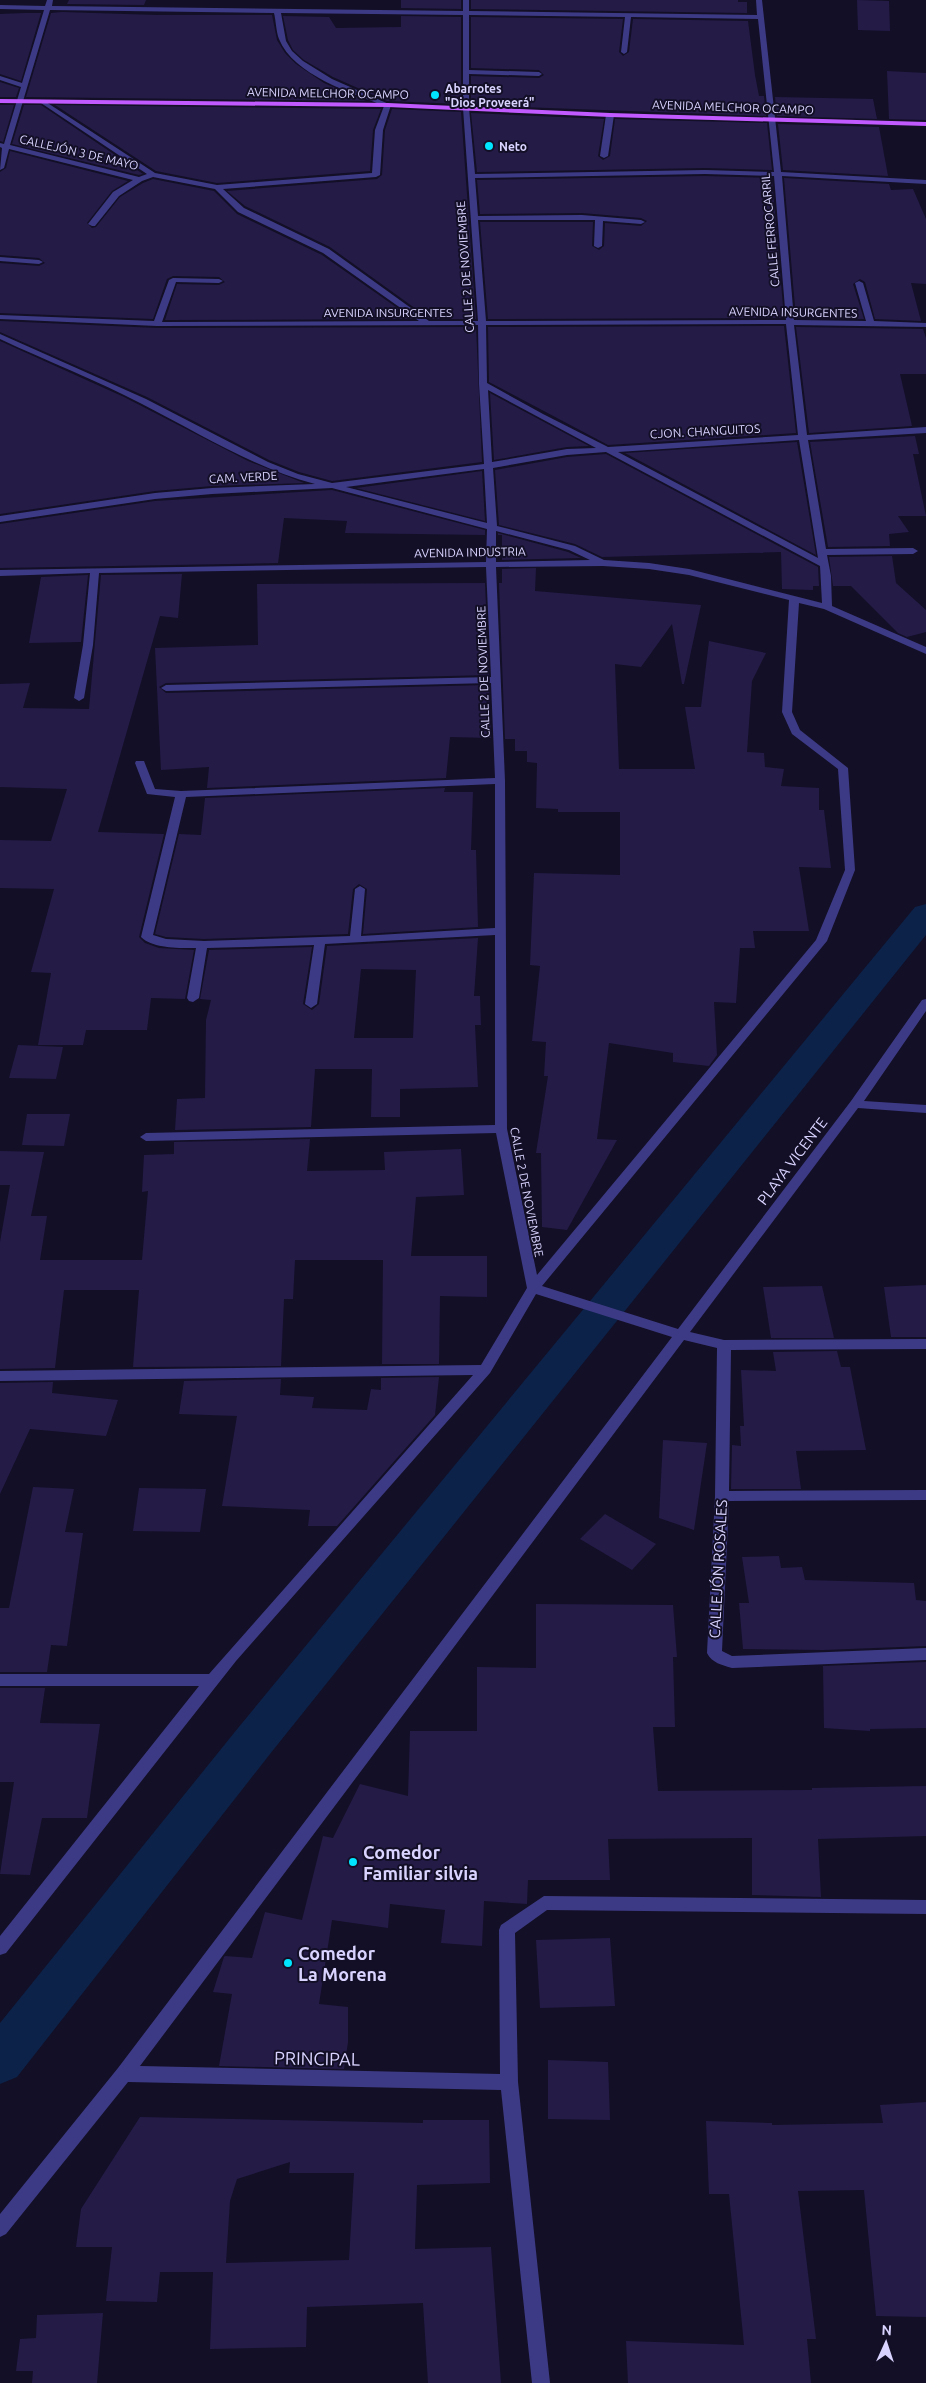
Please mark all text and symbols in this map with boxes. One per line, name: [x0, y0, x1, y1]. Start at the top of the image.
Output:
place label: Abarrotes "Dios Proveerá": [445, 82, 534, 109]
street label: AVENIDA MELCHOR OCAMPO: [247, 85, 409, 101]
marker: Abarrotes "Dios Proveerá": [429, 89, 441, 101]
street label: AVENIDA MELCHOR OCAMPO: [652, 98, 814, 116]
street label: CALLEJÓN 3 DE MAYO: [18, 132, 140, 172]
marker: Neto: [483, 140, 495, 152]
place label: Neto: [499, 140, 527, 153]
street label: CALLE FERROCARRIL: [759, 173, 781, 287]
street label: CALLE 2 DE NOVIEMBRE: [454, 200, 476, 333]
street label: AVENIDA INSURGENTES: [729, 304, 857, 320]
street label: AVENIDA INSURGENTES: [324, 306, 452, 319]
street label: CJON. CHANGUITOS: [649, 422, 761, 440]
street label: CAM. VERDE: [208, 469, 278, 485]
street label: AVENIDA INDUSTRIA: [414, 545, 526, 559]
street label: CALLE 2 DE NOVIEMBRE: [474, 606, 492, 738]
street label: PLAYA VICENTE: [754, 1114, 830, 1208]
street label: CALLE 2 DE NOVIEMBRE: [508, 1126, 546, 1258]
street label: CALLEJÓN ROSALES: [706, 1499, 730, 1639]
place label: Comedor Familiar silvia: [363, 1842, 478, 1883]
marker: Comedor Familiar silvia: [347, 1856, 359, 1868]
place label: Comedor La Morena: [298, 1943, 387, 1984]
marker: Comedor La Morena: [282, 1957, 294, 1969]
street label: PRINCIPAL: [274, 2047, 360, 2069]
north arrow: [861, 2318, 911, 2368]
text: N: [881, 2322, 892, 2338]

